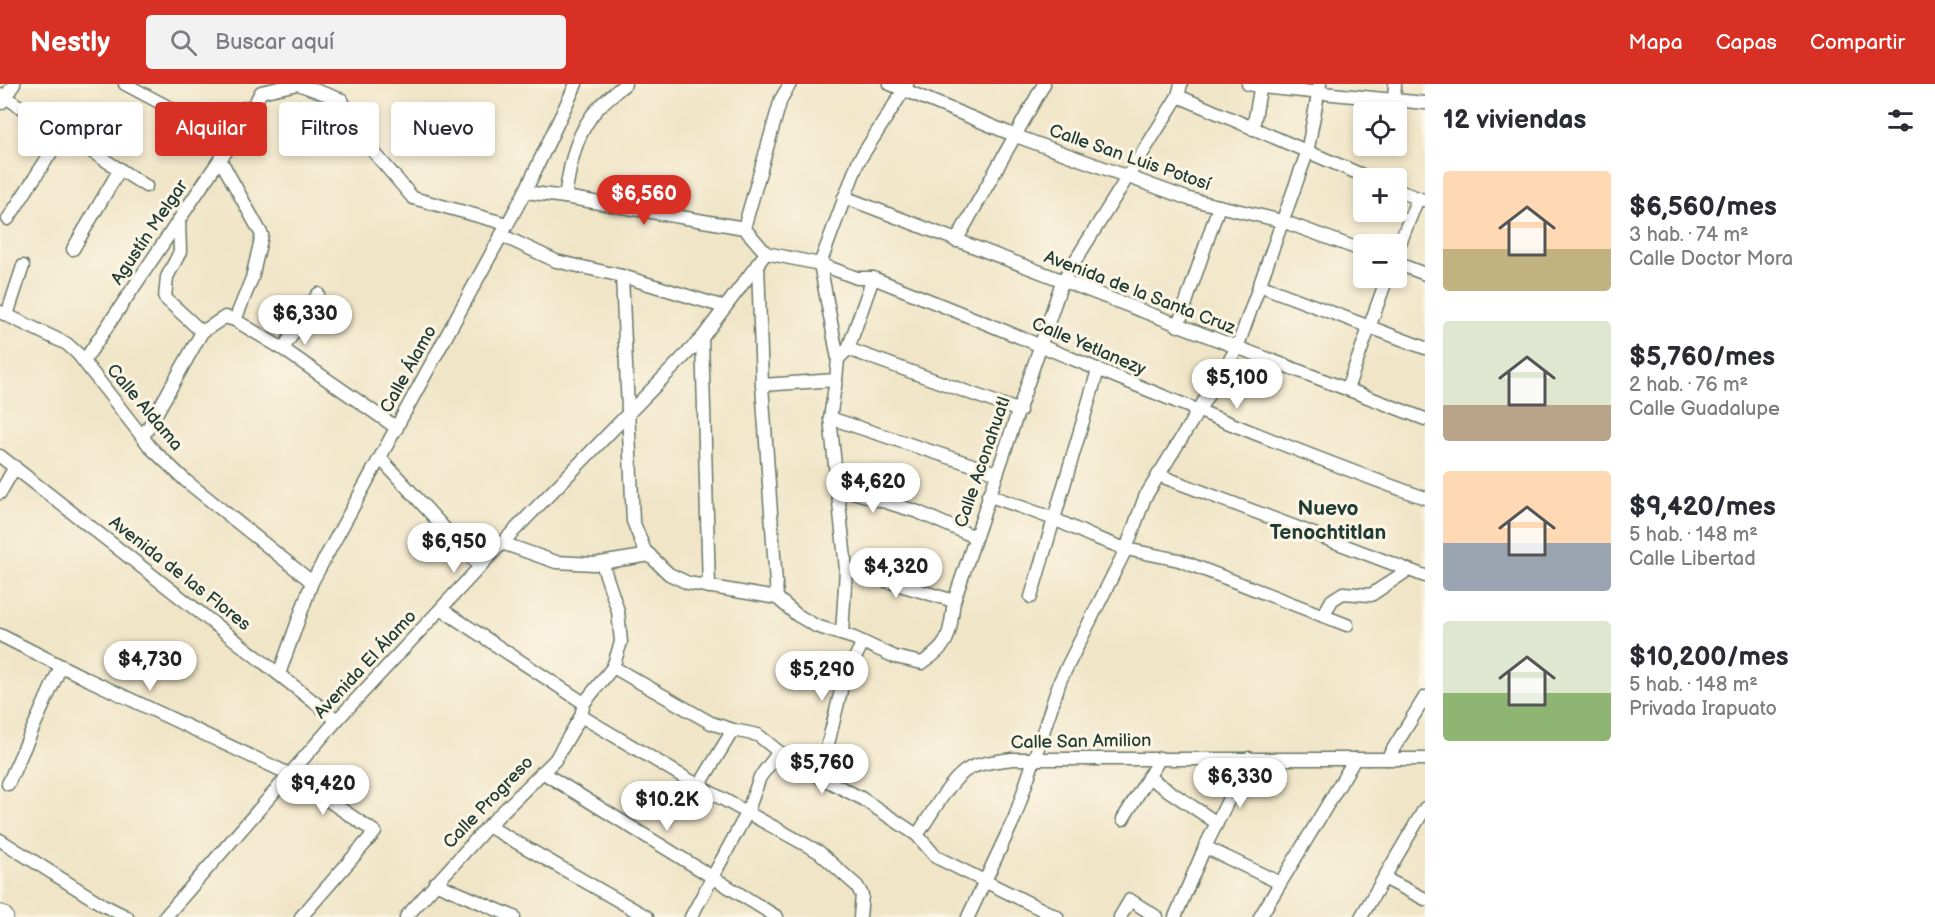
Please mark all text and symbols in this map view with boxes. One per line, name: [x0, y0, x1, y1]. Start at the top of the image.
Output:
search box: [146, 15, 566, 69]
text: Nestly: [30, 26, 110, 59]
icon: search: [167, 26, 200, 59]
text: Buscar aquí: [215, 29, 334, 56]
text: Mapa: [1629, 30, 1683, 55]
text: Capas: [1716, 30, 1777, 55]
text: Compartir: [1810, 30, 1905, 55]
chip: Comprar: [18, 102, 143, 156]
chip: Alquilar: [155, 102, 267, 156]
chip: Filtros: [279, 102, 379, 156]
chip: Nuevo: [391, 102, 495, 156]
map controls: [1353, 102, 1407, 288]
button: locate: [1353, 102, 1407, 156]
icon: filters: [1884, 104, 1917, 137]
text: 12 viviendas: [1443, 105, 1586, 136]
street label: Calle San Luis Potosí: [1046, 120, 1214, 195]
button: +: [1353, 168, 1407, 222]
street label: Agustín Melgar: [107, 175, 193, 289]
pin: $6,560: [595, 175, 693, 226]
text: $6,560: [611, 182, 677, 206]
text: $6,560/mes: [1629, 192, 1777, 223]
icon: home: [1491, 195, 1563, 267]
text: 3 hab. · 74 m²: [1629, 223, 1749, 247]
button: −: [1353, 234, 1407, 288]
street label: Avenida de la Santa Cruz: [1041, 246, 1239, 339]
text: Calle Doctor Mora: [1629, 247, 1793, 271]
pin: $6,330: [256, 295, 354, 346]
text: $6,330: [272, 302, 338, 326]
street label: Calle Yetlanezy: [1029, 313, 1150, 380]
street label: Calle Álamo: [374, 321, 441, 417]
text: $5,760/mes: [1629, 342, 1775, 373]
icon: home: [1491, 345, 1563, 417]
pin: $5,100: [1188, 359, 1286, 410]
street label: Calle Aldama: [102, 360, 187, 455]
text: $5,100: [1206, 366, 1268, 390]
text: 2 hab. · 76 m²: [1629, 373, 1748, 397]
street label: Calle Aconahuatl: [950, 394, 1015, 530]
text: Calle Guadalupe: [1629, 397, 1780, 421]
pin: $4,620: [824, 463, 922, 514]
text: $4,620: [840, 470, 906, 494]
text: $9,420/mes: [1629, 492, 1776, 523]
icon: home: [1491, 495, 1563, 567]
district label: Nuevo Tenochtitlan: [1270, 496, 1386, 545]
street label: Avenida de las Flores: [105, 512, 255, 635]
pin: $6,950: [405, 523, 503, 574]
text: 5 hab. · 148 m²: [1629, 523, 1758, 547]
text: $6,950: [421, 530, 487, 554]
text: Calle Libertad: [1629, 547, 1756, 571]
pin: $4,320: [847, 548, 945, 599]
text: $4,320: [863, 555, 929, 579]
street label: Avenida El Álamo: [308, 604, 421, 723]
pin: $4,730: [101, 641, 199, 692]
text: $10,200/mes: [1629, 642, 1789, 673]
icon: home: [1491, 645, 1563, 717]
text: $4,730: [118, 648, 182, 672]
pin: $5,290: [773, 651, 871, 702]
text: $5,290: [789, 658, 855, 682]
text: 5 hab. · 148 m²: [1629, 673, 1758, 697]
text: Privada Irapuato: [1629, 697, 1777, 721]
street label: Calle San Amilion: [1010, 730, 1152, 753]
pin: $5,760: [773, 744, 871, 795]
text: $5,760: [790, 751, 854, 775]
street label: Calle Progreso: [439, 752, 538, 853]
pin: $6,330: [1191, 758, 1289, 809]
pin: $9,420: [274, 765, 372, 816]
text: $6,330: [1207, 765, 1273, 789]
text: $9,420: [290, 772, 356, 796]
pin: $10.2K: [618, 781, 716, 832]
text: $10.2K: [635, 788, 699, 812]

